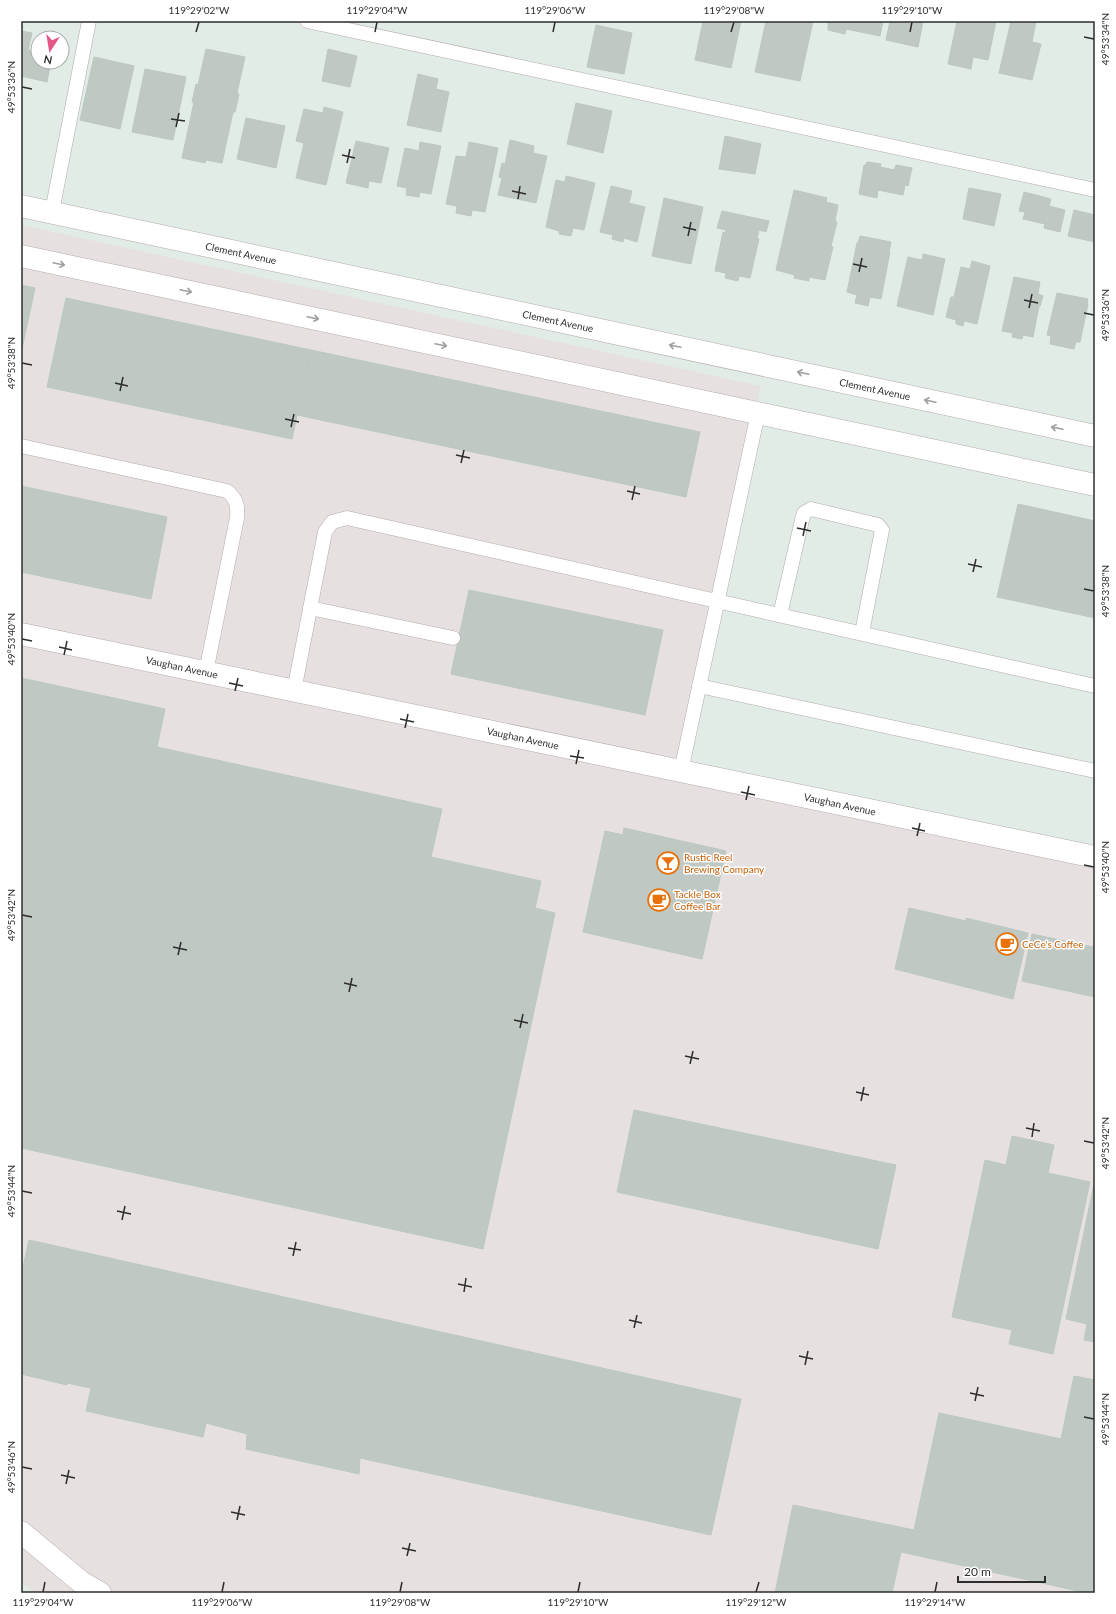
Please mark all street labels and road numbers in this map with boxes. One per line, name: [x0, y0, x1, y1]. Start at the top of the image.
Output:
street label: Clement Avenue: [204, 240, 278, 266]
street label: Clement Avenue: [521, 308, 595, 334]
street label: Clement Avenue: [838, 376, 912, 402]
street label: Vaughan Avenue: [145, 654, 219, 680]
street label: Vaughan Avenue: [486, 725, 560, 751]
street label: Vaughan Avenue: [803, 791, 877, 817]

